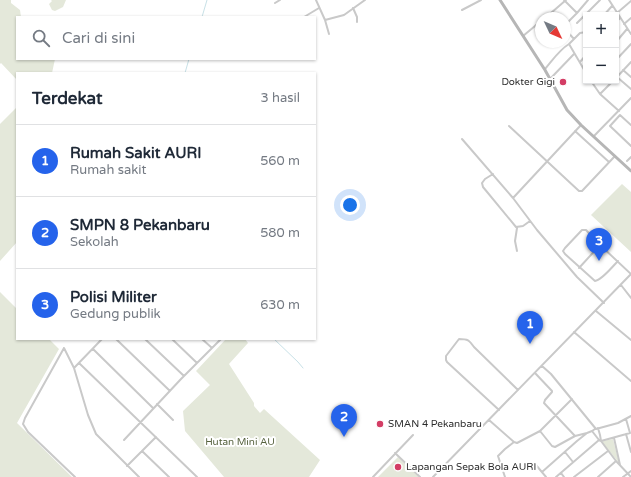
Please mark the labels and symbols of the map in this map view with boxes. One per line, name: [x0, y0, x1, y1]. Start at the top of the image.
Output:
north arrow: [535, 12, 571, 48]
place label: Dokter Gigi: [501, 76, 555, 88]
marker: Dokter Gigi: [558, 77, 568, 87]
your location: [340, 195, 360, 215]
pin: 3: [586, 228, 612, 261]
pin: 1: [517, 311, 543, 344]
pin: 2: [331, 404, 357, 437]
place label: SMAN 4 Pekanbaru: [388, 418, 482, 430]
marker: SMAN 4 Pekanbaru: [375, 419, 385, 429]
park label: Hutan Mini AU: [205, 436, 275, 448]
place label: Lapangan Sepak Bola AURI: [406, 461, 536, 473]
marker: Lapangan Sepak Bola AURI: [393, 462, 403, 472]

